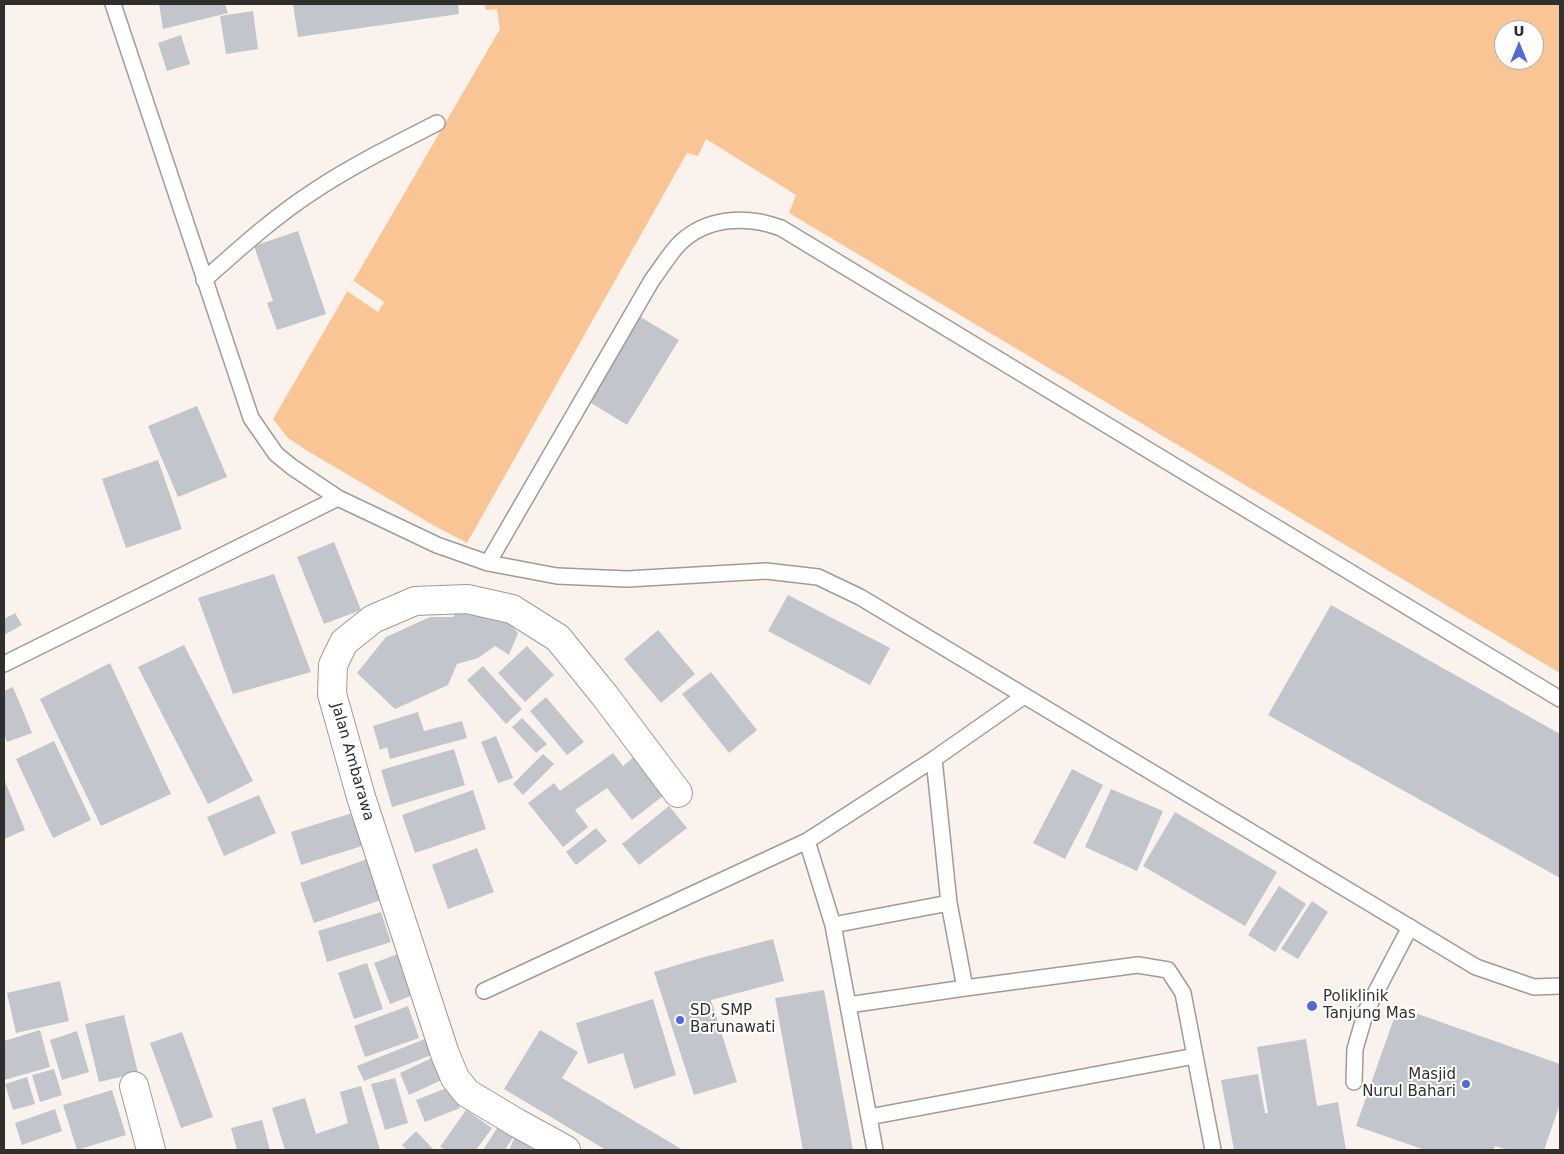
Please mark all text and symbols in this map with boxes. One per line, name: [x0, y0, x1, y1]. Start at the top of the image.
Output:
north arrow: [1494, 20, 1544, 70]
text: U: [1513, 23, 1525, 39]
street label: Jalan Ambarawa: [327, 701, 377, 823]
place label: Poliklinik Tanjung Mas: [1323, 988, 1416, 1023]
marker: Poliklinik Tanjung Mas: [1305, 999, 1319, 1013]
place label: SD, SMP Barunawati: [690, 1002, 775, 1037]
marker: SD, SMP Barunawati: [674, 1014, 686, 1026]
place label: Masjid Nurul Bahari: [1362, 1066, 1456, 1101]
marker: Masjid Nurul Bahari: [1460, 1078, 1472, 1090]

